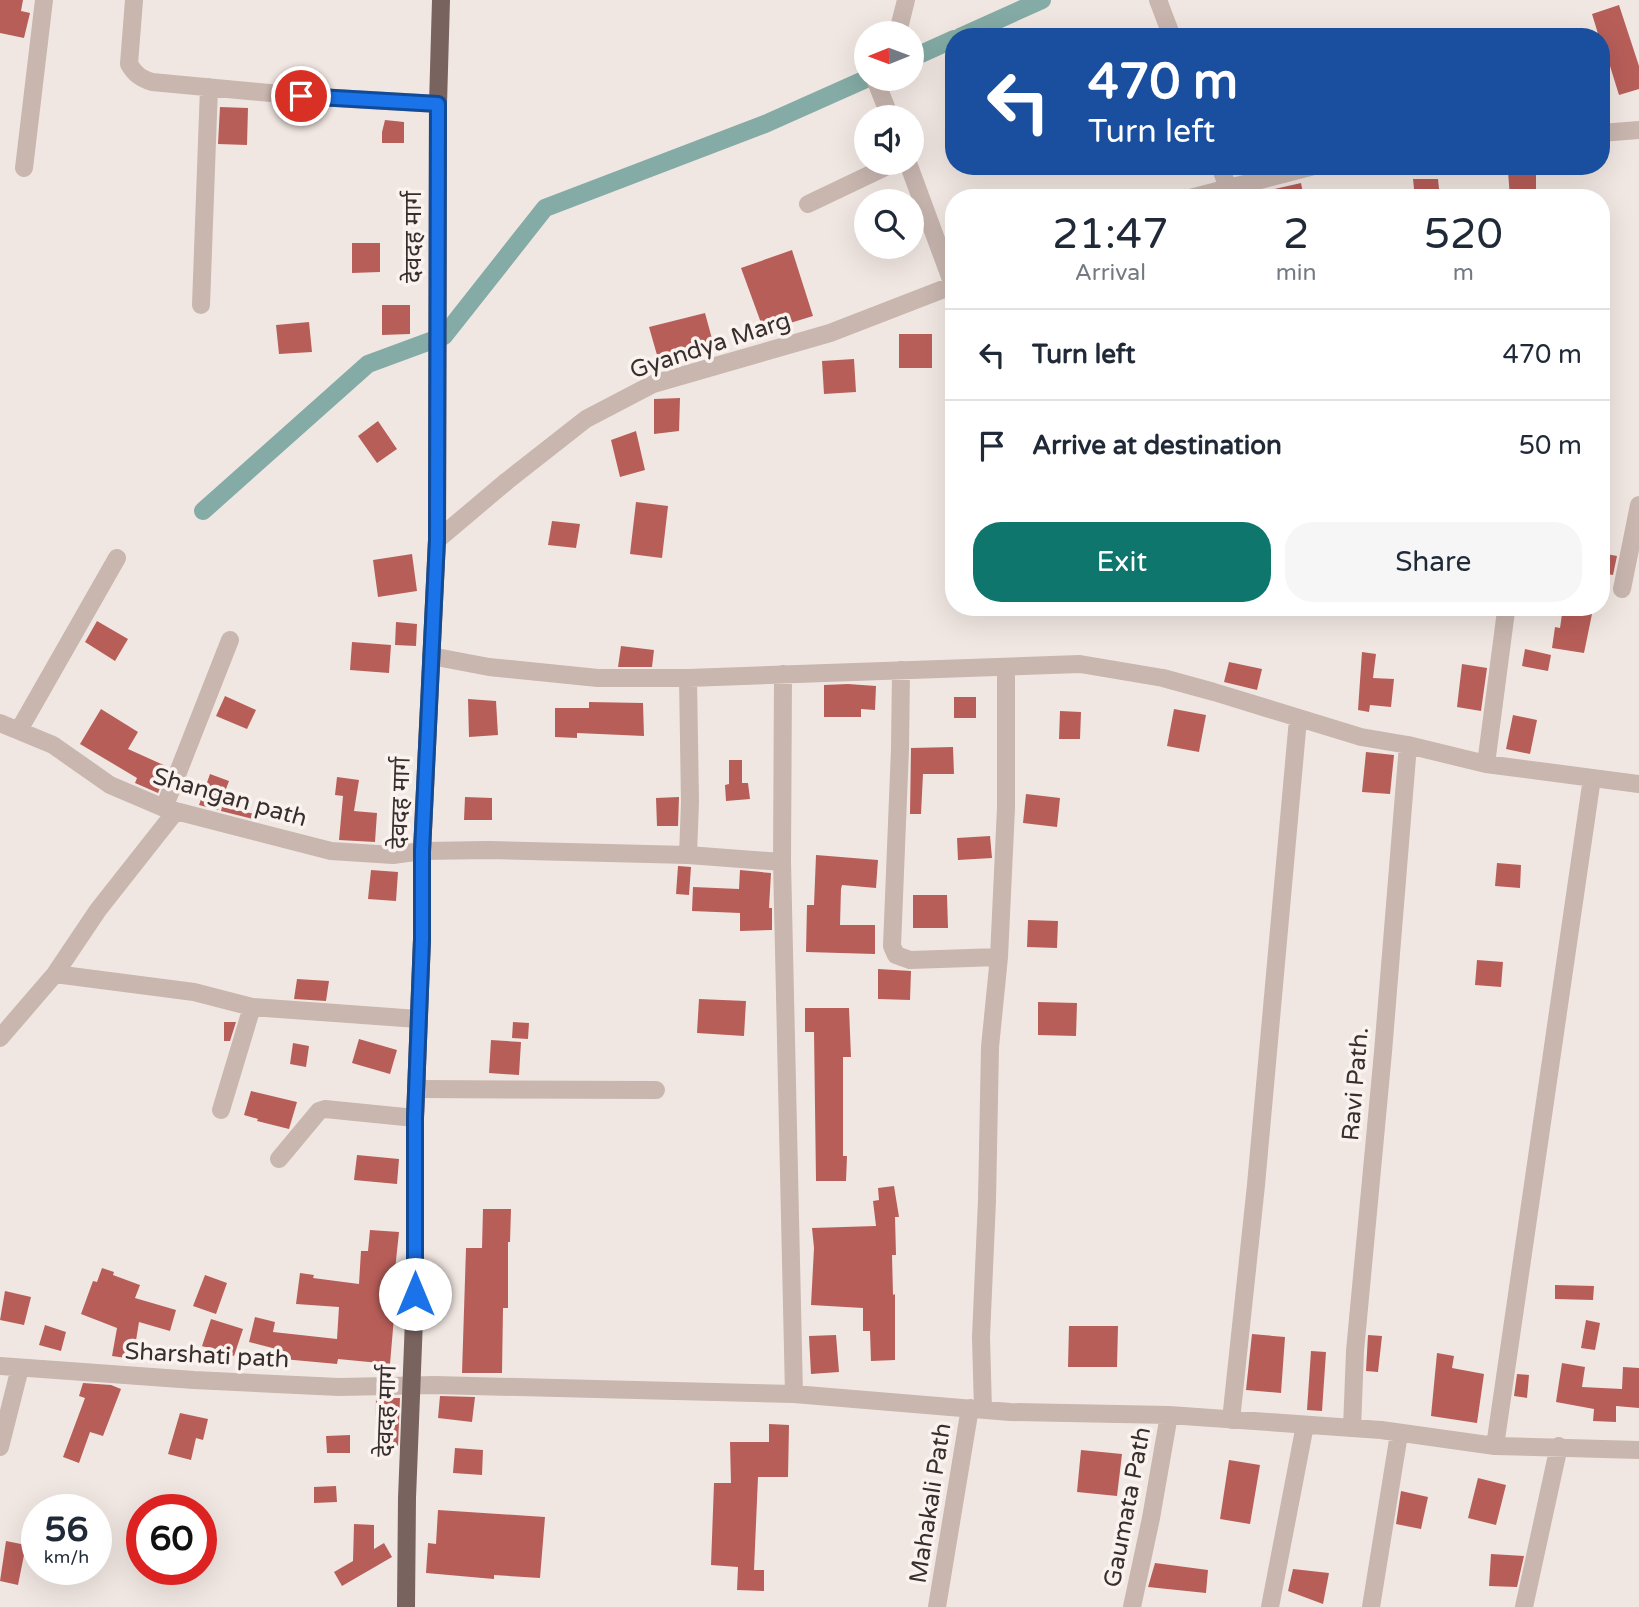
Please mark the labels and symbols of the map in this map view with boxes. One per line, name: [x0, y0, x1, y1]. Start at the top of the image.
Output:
north arrow: [854, 21, 924, 91]
pin: [271, 66, 331, 126]
street label: देवदह मार्ग: [399, 190, 428, 283]
street label: Gyandya Marg: [626, 306, 794, 385]
street label: देवदह मार्ग: [384, 756, 417, 849]
street label: Shangan path: [149, 762, 310, 833]
street label: Ravi Path.: [1336, 1026, 1375, 1142]
position arrow: [378, 1257, 452, 1331]
street label: Sharshati path: [124, 1337, 290, 1374]
street label: देवदह मार्ग: [370, 1364, 403, 1457]
street label: Mahakali Path: [904, 1421, 957, 1585]
street label: Gaumata Path: [1098, 1424, 1157, 1590]
speed limit sign: 60: [126, 1494, 217, 1585]

